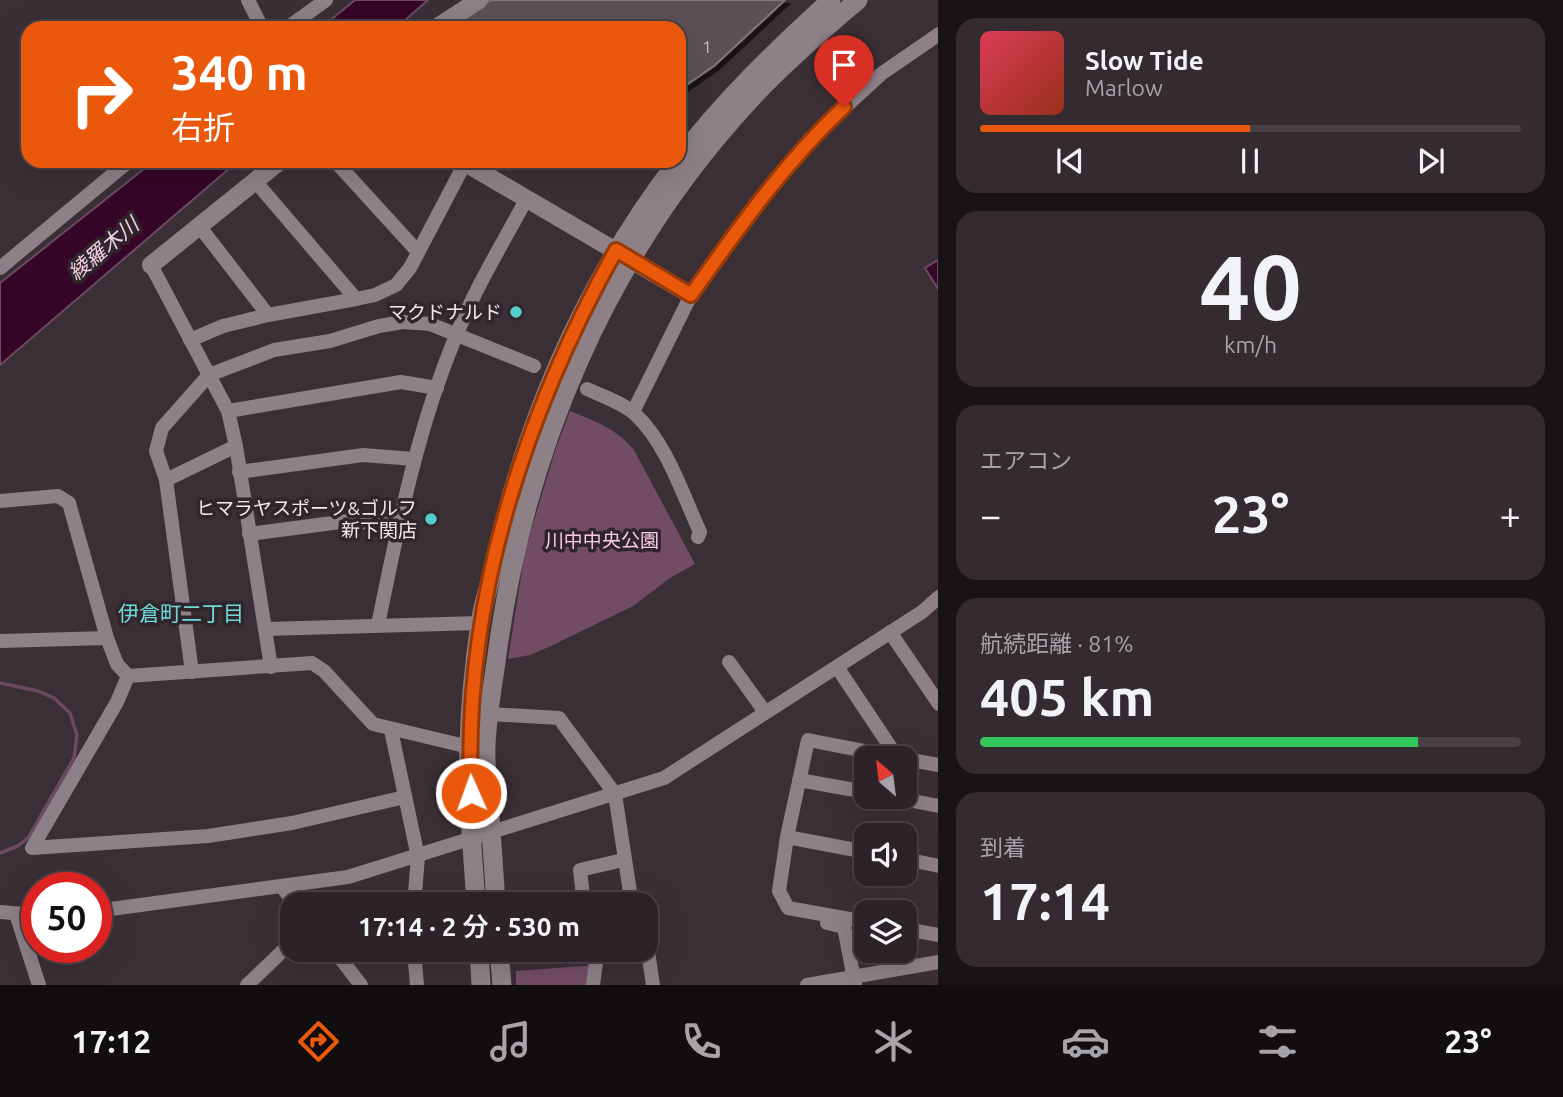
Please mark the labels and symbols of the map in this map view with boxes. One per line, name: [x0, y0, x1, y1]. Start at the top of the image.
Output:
pin: [814, 35, 874, 107]
house number: 1: [702, 38, 712, 56]
water label: 綾羅木川: [63, 211, 144, 284]
place label: マクドナルド: [388, 301, 502, 323]
marker: マクドナルド: [508, 304, 524, 320]
place label: ヒマラヤスポーツ&ゴルフ 新下関店: [196, 497, 417, 541]
marker: ヒマラヤスポーツ&ゴルフ 新下関店: [423, 511, 439, 527]
park label: 川中中央公園: [545, 529, 659, 551]
district label: 伊倉町二丁目: [118, 601, 244, 625]
north arrow: [854, 746, 917, 808]
position arrow: [434, 756, 508, 830]
speed limit sign: 50: [21, 872, 112, 963]

